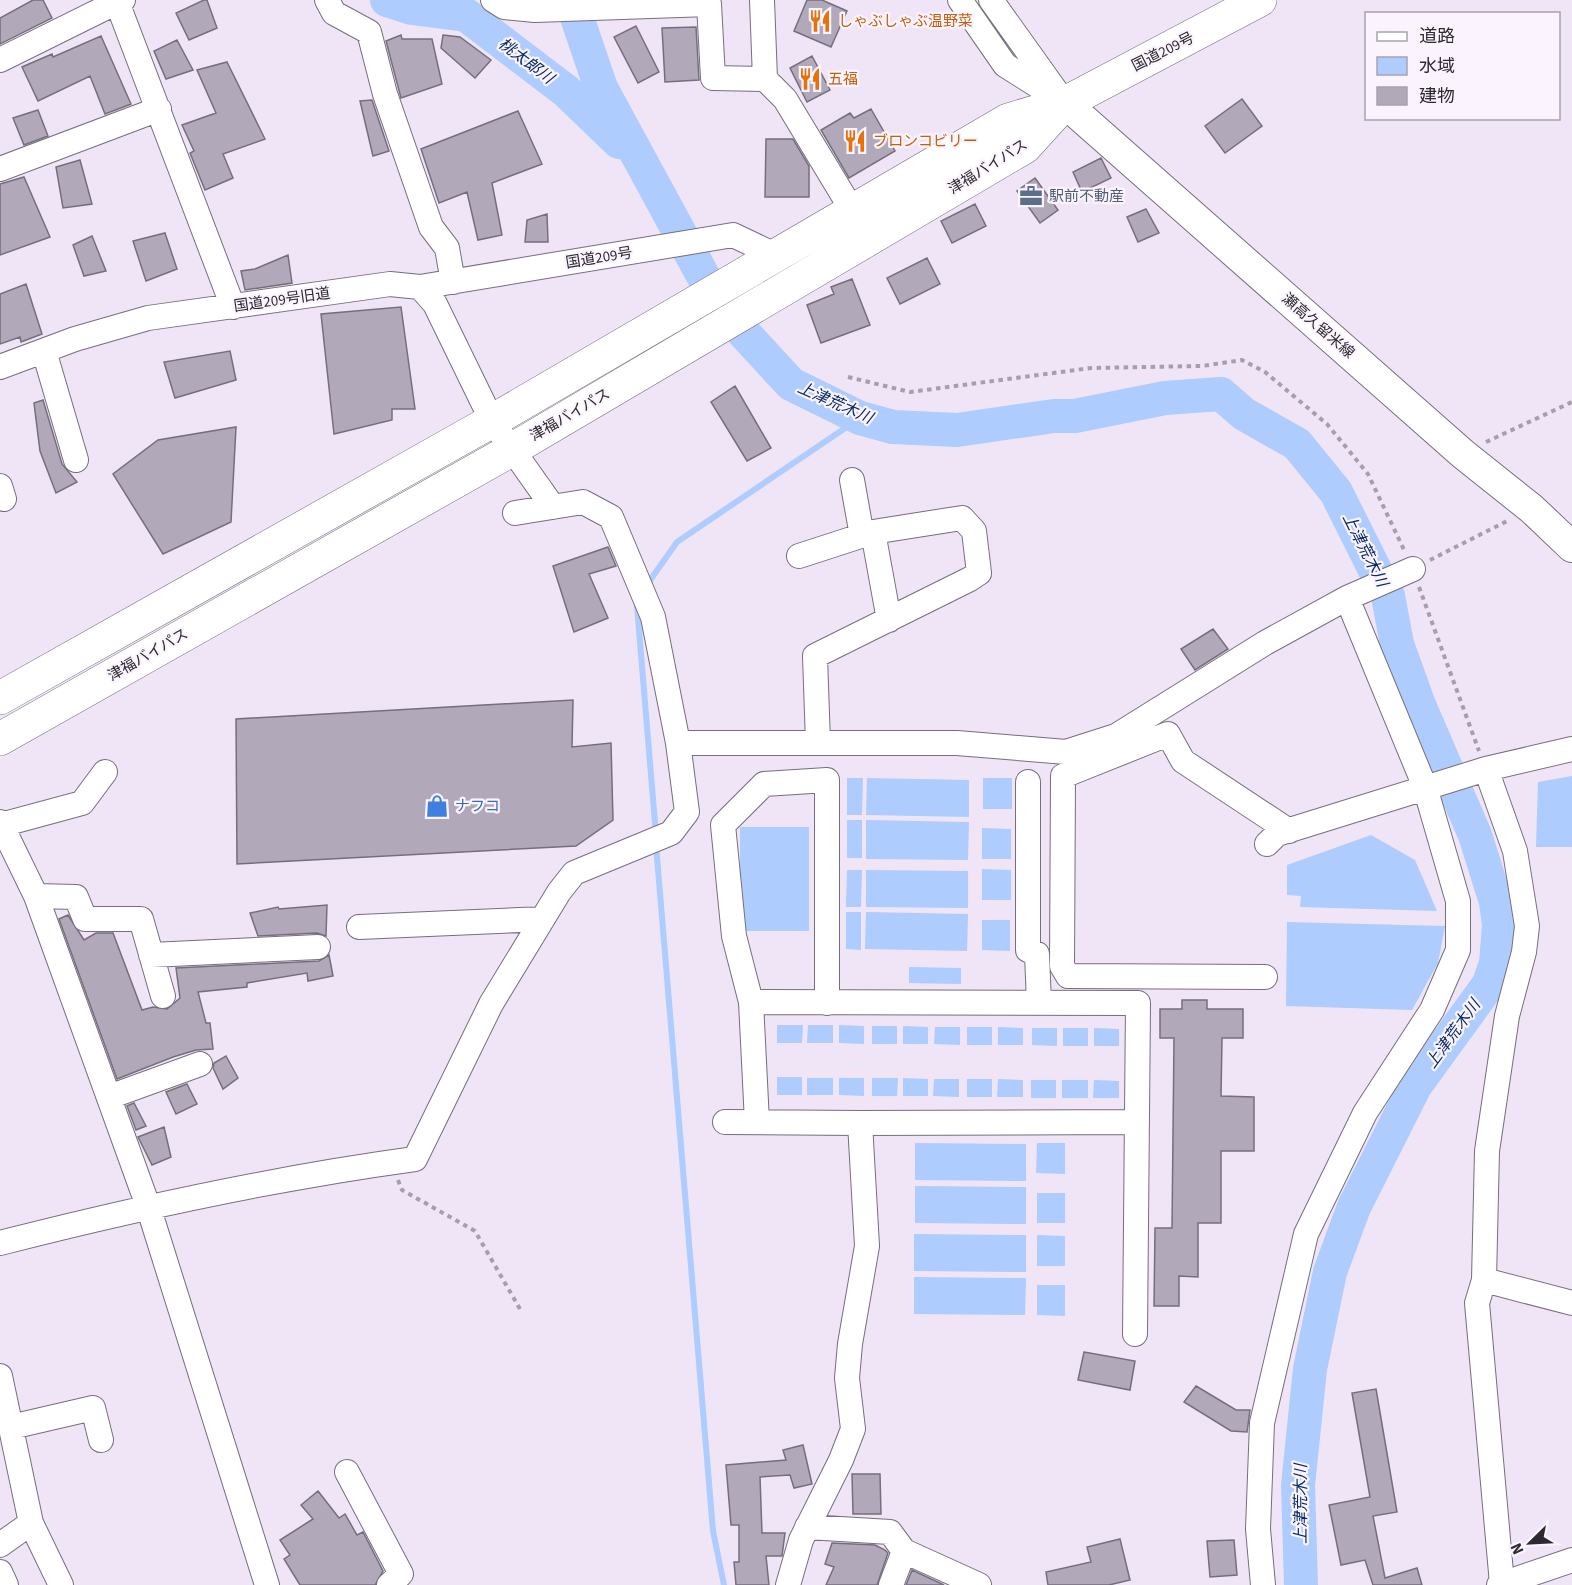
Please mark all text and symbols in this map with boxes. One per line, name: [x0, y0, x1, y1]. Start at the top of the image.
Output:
restaurant icon: しゃぶしゃぶ温野菜: [807, 8, 833, 34]
place label: しゃぶしゃぶ温野菜: [838, 11, 973, 32]
legend: [1365, 12, 1560, 120]
text: 道路: [1419, 24, 1455, 49]
street label: 国道209号: [1128, 27, 1198, 77]
water label: 桃太郎川: [494, 33, 560, 90]
text: 水域: [1419, 54, 1455, 79]
restaurant icon: 五福: [797, 66, 823, 92]
place label: 五福: [828, 69, 858, 90]
text: 建物: [1419, 84, 1455, 109]
restaurant icon: ブロンコビリー: [842, 128, 868, 154]
place label: ブロンコビリー: [873, 131, 978, 152]
street label: 津福バイパス: [944, 134, 1032, 200]
office icon: 駅前不動産: [1018, 183, 1044, 209]
place label: 駅前不動産: [1049, 186, 1124, 207]
street label: 国道209号: [564, 242, 634, 274]
street label: 国道209号旧道: [232, 283, 332, 317]
street label: 瀬高久留米線: [1277, 289, 1359, 363]
water label: 上津荒木川: [794, 377, 878, 430]
street label: 津福バイパス: [526, 383, 614, 447]
water label: 上津荒木川: [1337, 509, 1394, 592]
street label: 津福バイパス: [104, 623, 192, 687]
shop icon: ナフコ: [424, 793, 450, 819]
place label: ナフコ: [455, 796, 500, 817]
water label: 上津荒木川: [1421, 994, 1487, 1073]
water label: 上津荒木川: [1290, 1462, 1312, 1544]
north arrow: [1500, 1513, 1560, 1573]
text: N: [1505, 1539, 1529, 1558]

